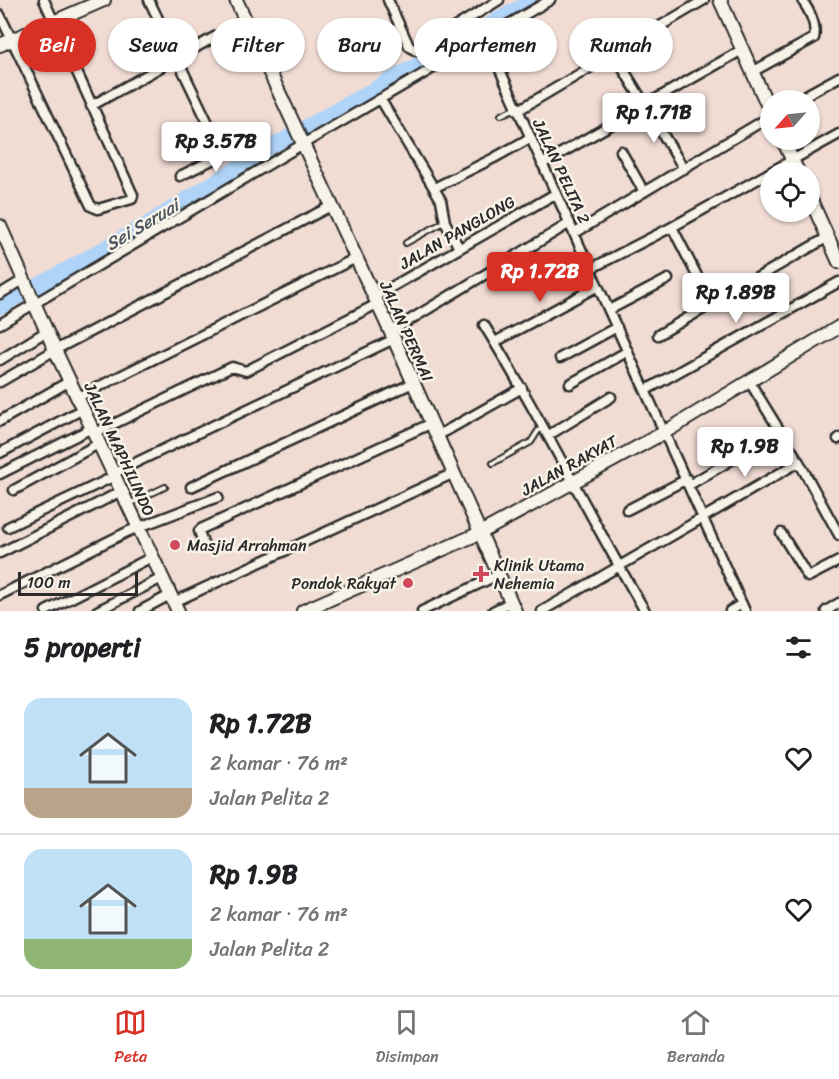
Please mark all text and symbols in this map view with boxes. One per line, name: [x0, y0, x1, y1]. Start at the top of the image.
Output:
chip: Beli: [18, 18, 96, 72]
chip: Sewa: [108, 18, 199, 72]
chip: Filter: [211, 18, 305, 72]
chip: Baru: [317, 18, 402, 72]
chip: Apartemen: [414, 18, 557, 72]
chip: Rumah: [569, 18, 673, 72]
north arrow: [760, 90, 820, 150]
map controls: [760, 90, 820, 222]
pin: Rp 1.71B: [592, 93, 716, 144]
text: Rp 1.71B: [616, 95, 692, 130]
street label: JALAN PELITA 2: [524, 113, 599, 229]
pin: Rp 3.57B: [154, 122, 278, 173]
text: Rp 3.57B: [175, 124, 257, 159]
button: locate: [760, 162, 820, 222]
street label: JALAN PANGLONG: [393, 187, 521, 278]
water label: Sei Seruai: [99, 188, 189, 260]
pin: Rp 1.72B: [478, 252, 602, 303]
text: Rp 1.72B: [501, 254, 579, 289]
pin: Rp 1.89B: [674, 273, 798, 324]
street label: JALAN PERMAI: [371, 275, 442, 386]
text: Rp 1.89B: [696, 275, 776, 310]
street label: JALAN MAPHILINDO: [75, 376, 163, 521]
street label: JALAN RAKYAT: [515, 426, 624, 504]
pin: Rp 1.9B: [690, 427, 800, 478]
text: Rp 1.9B: [711, 429, 779, 464]
place label: Masjid Arrahman: [187, 531, 307, 560]
marker: Masjid Arrahman: [168, 538, 182, 552]
place label: Klinik Utama Nehemia: [494, 551, 584, 598]
marker: Klinik Utama Nehemia: [472, 565, 490, 583]
text: 100 m: [27, 568, 71, 597]
scale bar: [18, 569, 138, 596]
place label: Pondok Rakyat: [291, 569, 397, 598]
marker: Pondok Rakyat: [401, 576, 415, 590]
text: 5 properti: [24, 624, 141, 670]
icon: filters: [782, 631, 815, 664]
text: Rp 1.72B: [210, 700, 312, 746]
icon: home: [72, 722, 144, 794]
icon: heart: [782, 742, 815, 775]
text: 2 kamar · 76 m²: [210, 746, 348, 781]
text: Jalan Pelita 2: [210, 781, 329, 816]
text: Rp 1.9B: [210, 851, 298, 897]
icon: home: [72, 873, 144, 945]
icon: heart: [782, 893, 815, 926]
text: 2 kamar · 76 m²: [210, 897, 348, 932]
text: Jalan Pelita 2: [210, 932, 329, 967]
tab: Peta: [114, 1006, 147, 1071]
tab: Disimpan: [375, 1006, 439, 1071]
tab: Beranda: [667, 1006, 725, 1071]

